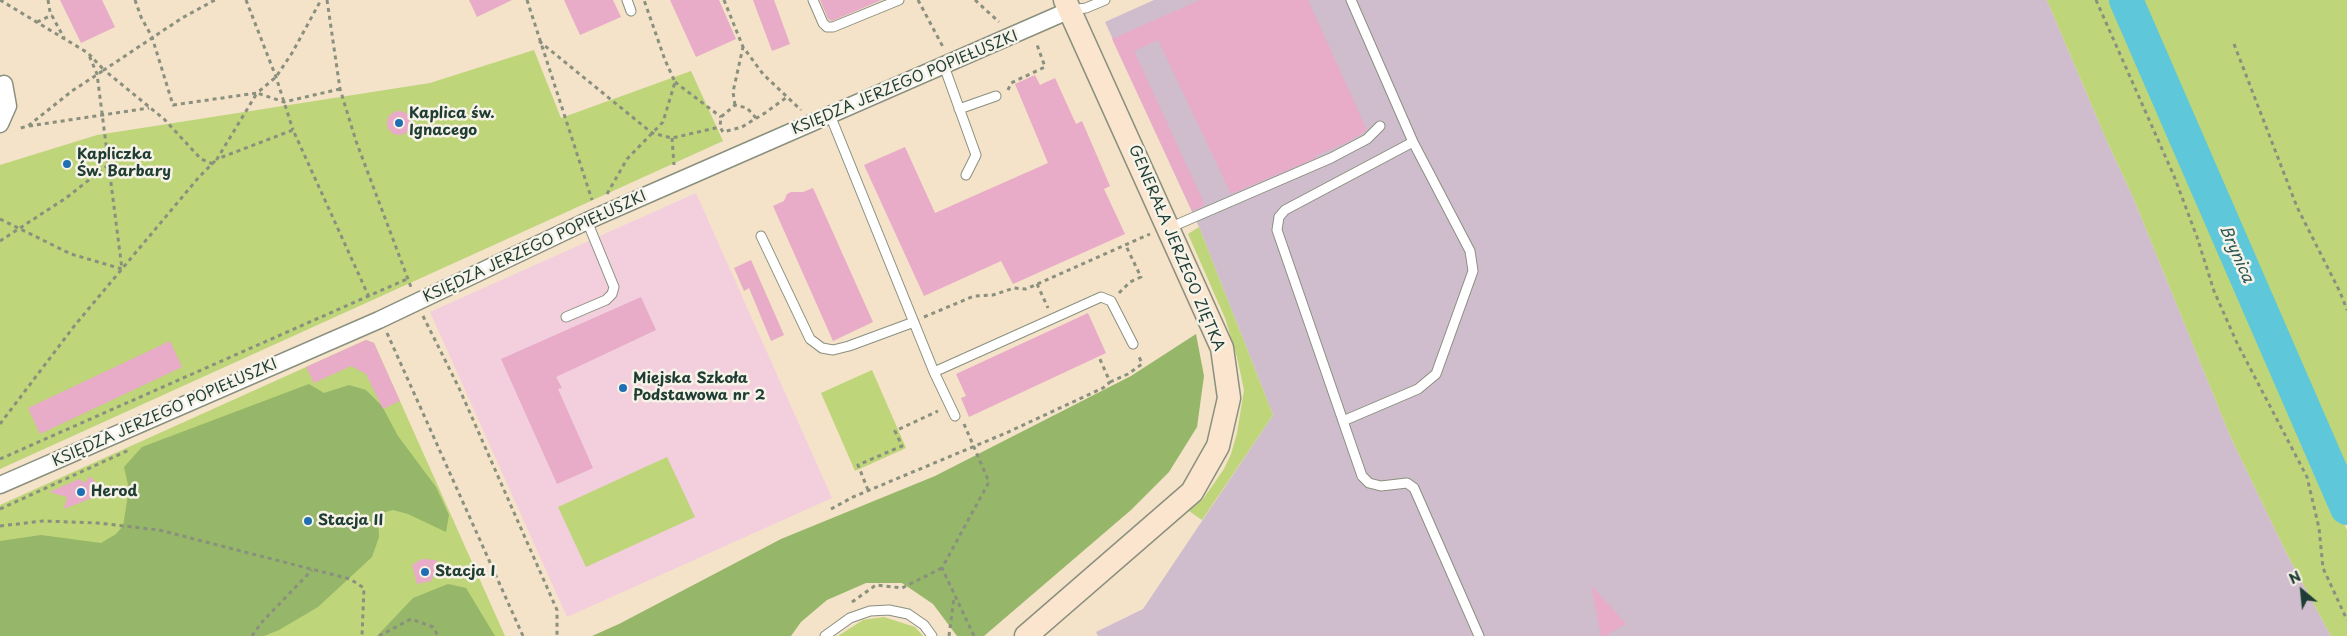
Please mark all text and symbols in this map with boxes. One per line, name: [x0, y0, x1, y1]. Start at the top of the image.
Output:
street label: KSIĘDZA JERZEGO POPIEŁUSZKI: [789, 27, 1021, 139]
place label: Kaplica św. Ignacego: [409, 105, 495, 140]
marker: Kaplica św. Ignacego: [393, 117, 405, 129]
street label: GENERAŁA JERZEGO ZIĘTKA: [1124, 142, 1228, 354]
place label: Kapliczka Św. Barbary: [77, 146, 171, 181]
marker: Kapliczka Św. Barbary: [61, 158, 73, 170]
street label: KSIĘDZA JERZEGO POPIEŁUSZKI: [420, 187, 650, 307]
water label: Brynica: [2215, 222, 2257, 286]
street label: KSIĘDZA JERZEGO POPIEŁUSZKI: [50, 355, 280, 471]
place label: Miejska Szkoła Podstawowa nr 2: [633, 370, 765, 405]
marker: Miejska Szkoła Podstawowa nr 2: [617, 382, 629, 394]
place label: Herod: [91, 483, 137, 501]
marker: Herod: [75, 486, 87, 498]
place label: Stacja II: [318, 512, 383, 530]
marker: Stacja II: [302, 515, 314, 527]
place label: Stacja I: [435, 563, 495, 581]
text: N: [2285, 565, 2305, 589]
marker: Stacja I: [419, 566, 431, 578]
north arrow: [2277, 566, 2327, 616]

